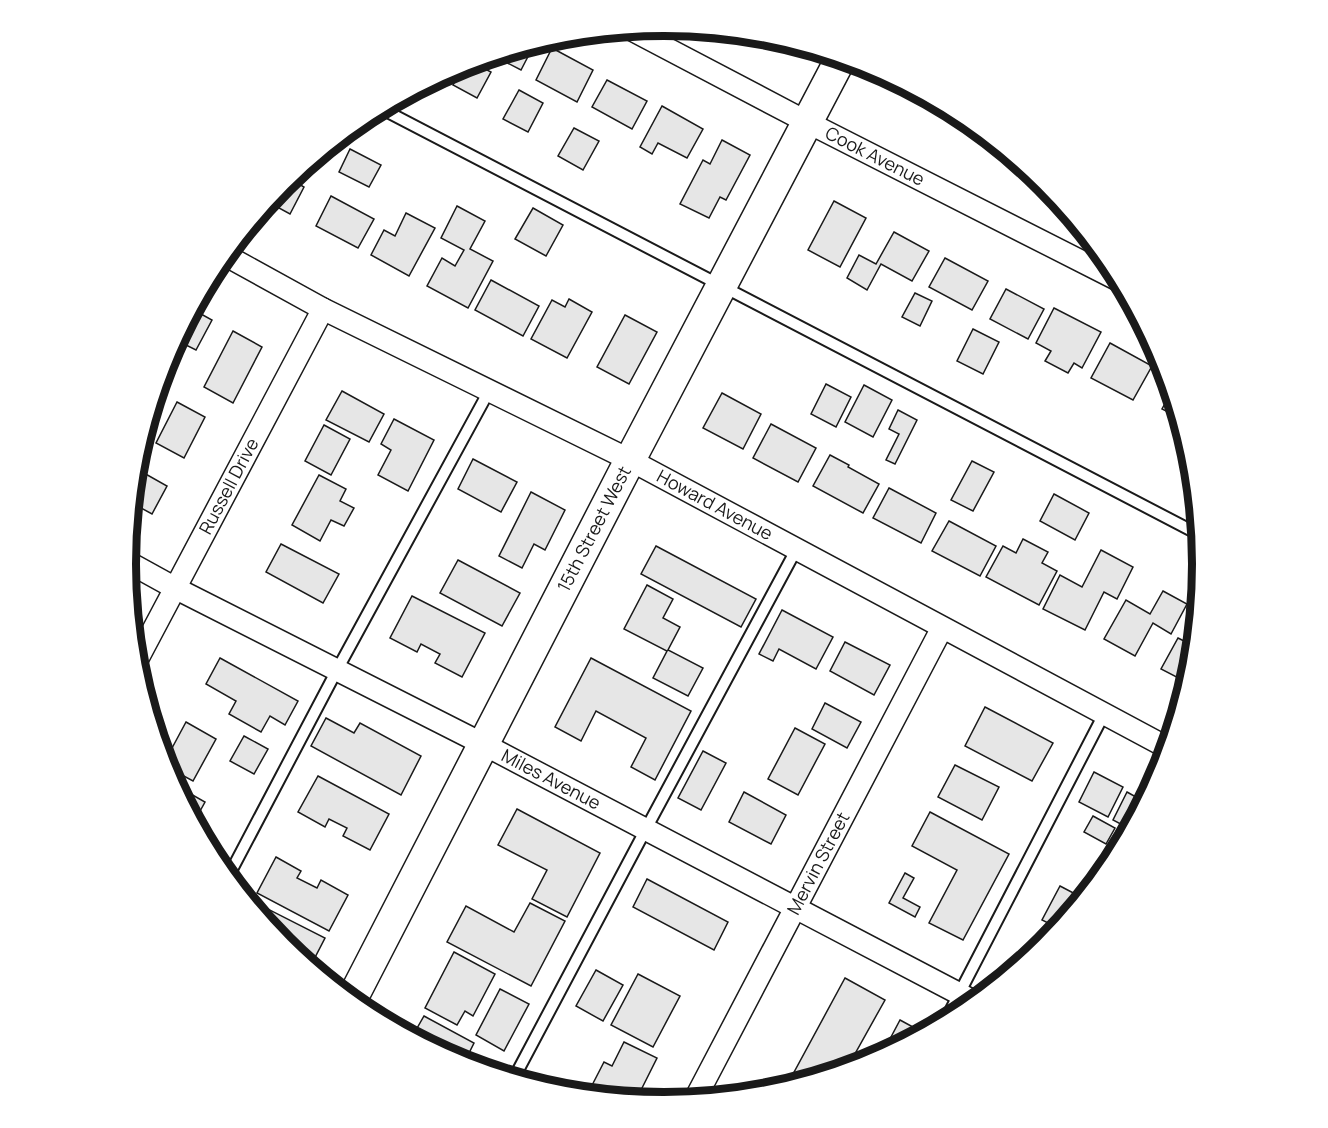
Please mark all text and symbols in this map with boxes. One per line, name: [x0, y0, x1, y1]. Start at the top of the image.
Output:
street label: Cook Avenue: [821, 120, 929, 191]
street label: Russell Drive: [193, 434, 264, 538]
street label: 15th Street West: [551, 462, 636, 596]
street label: Howard Avenue: [653, 464, 777, 545]
street label: Miles Avenue: [498, 743, 605, 815]
street label: Mervin Street: [781, 807, 854, 918]

